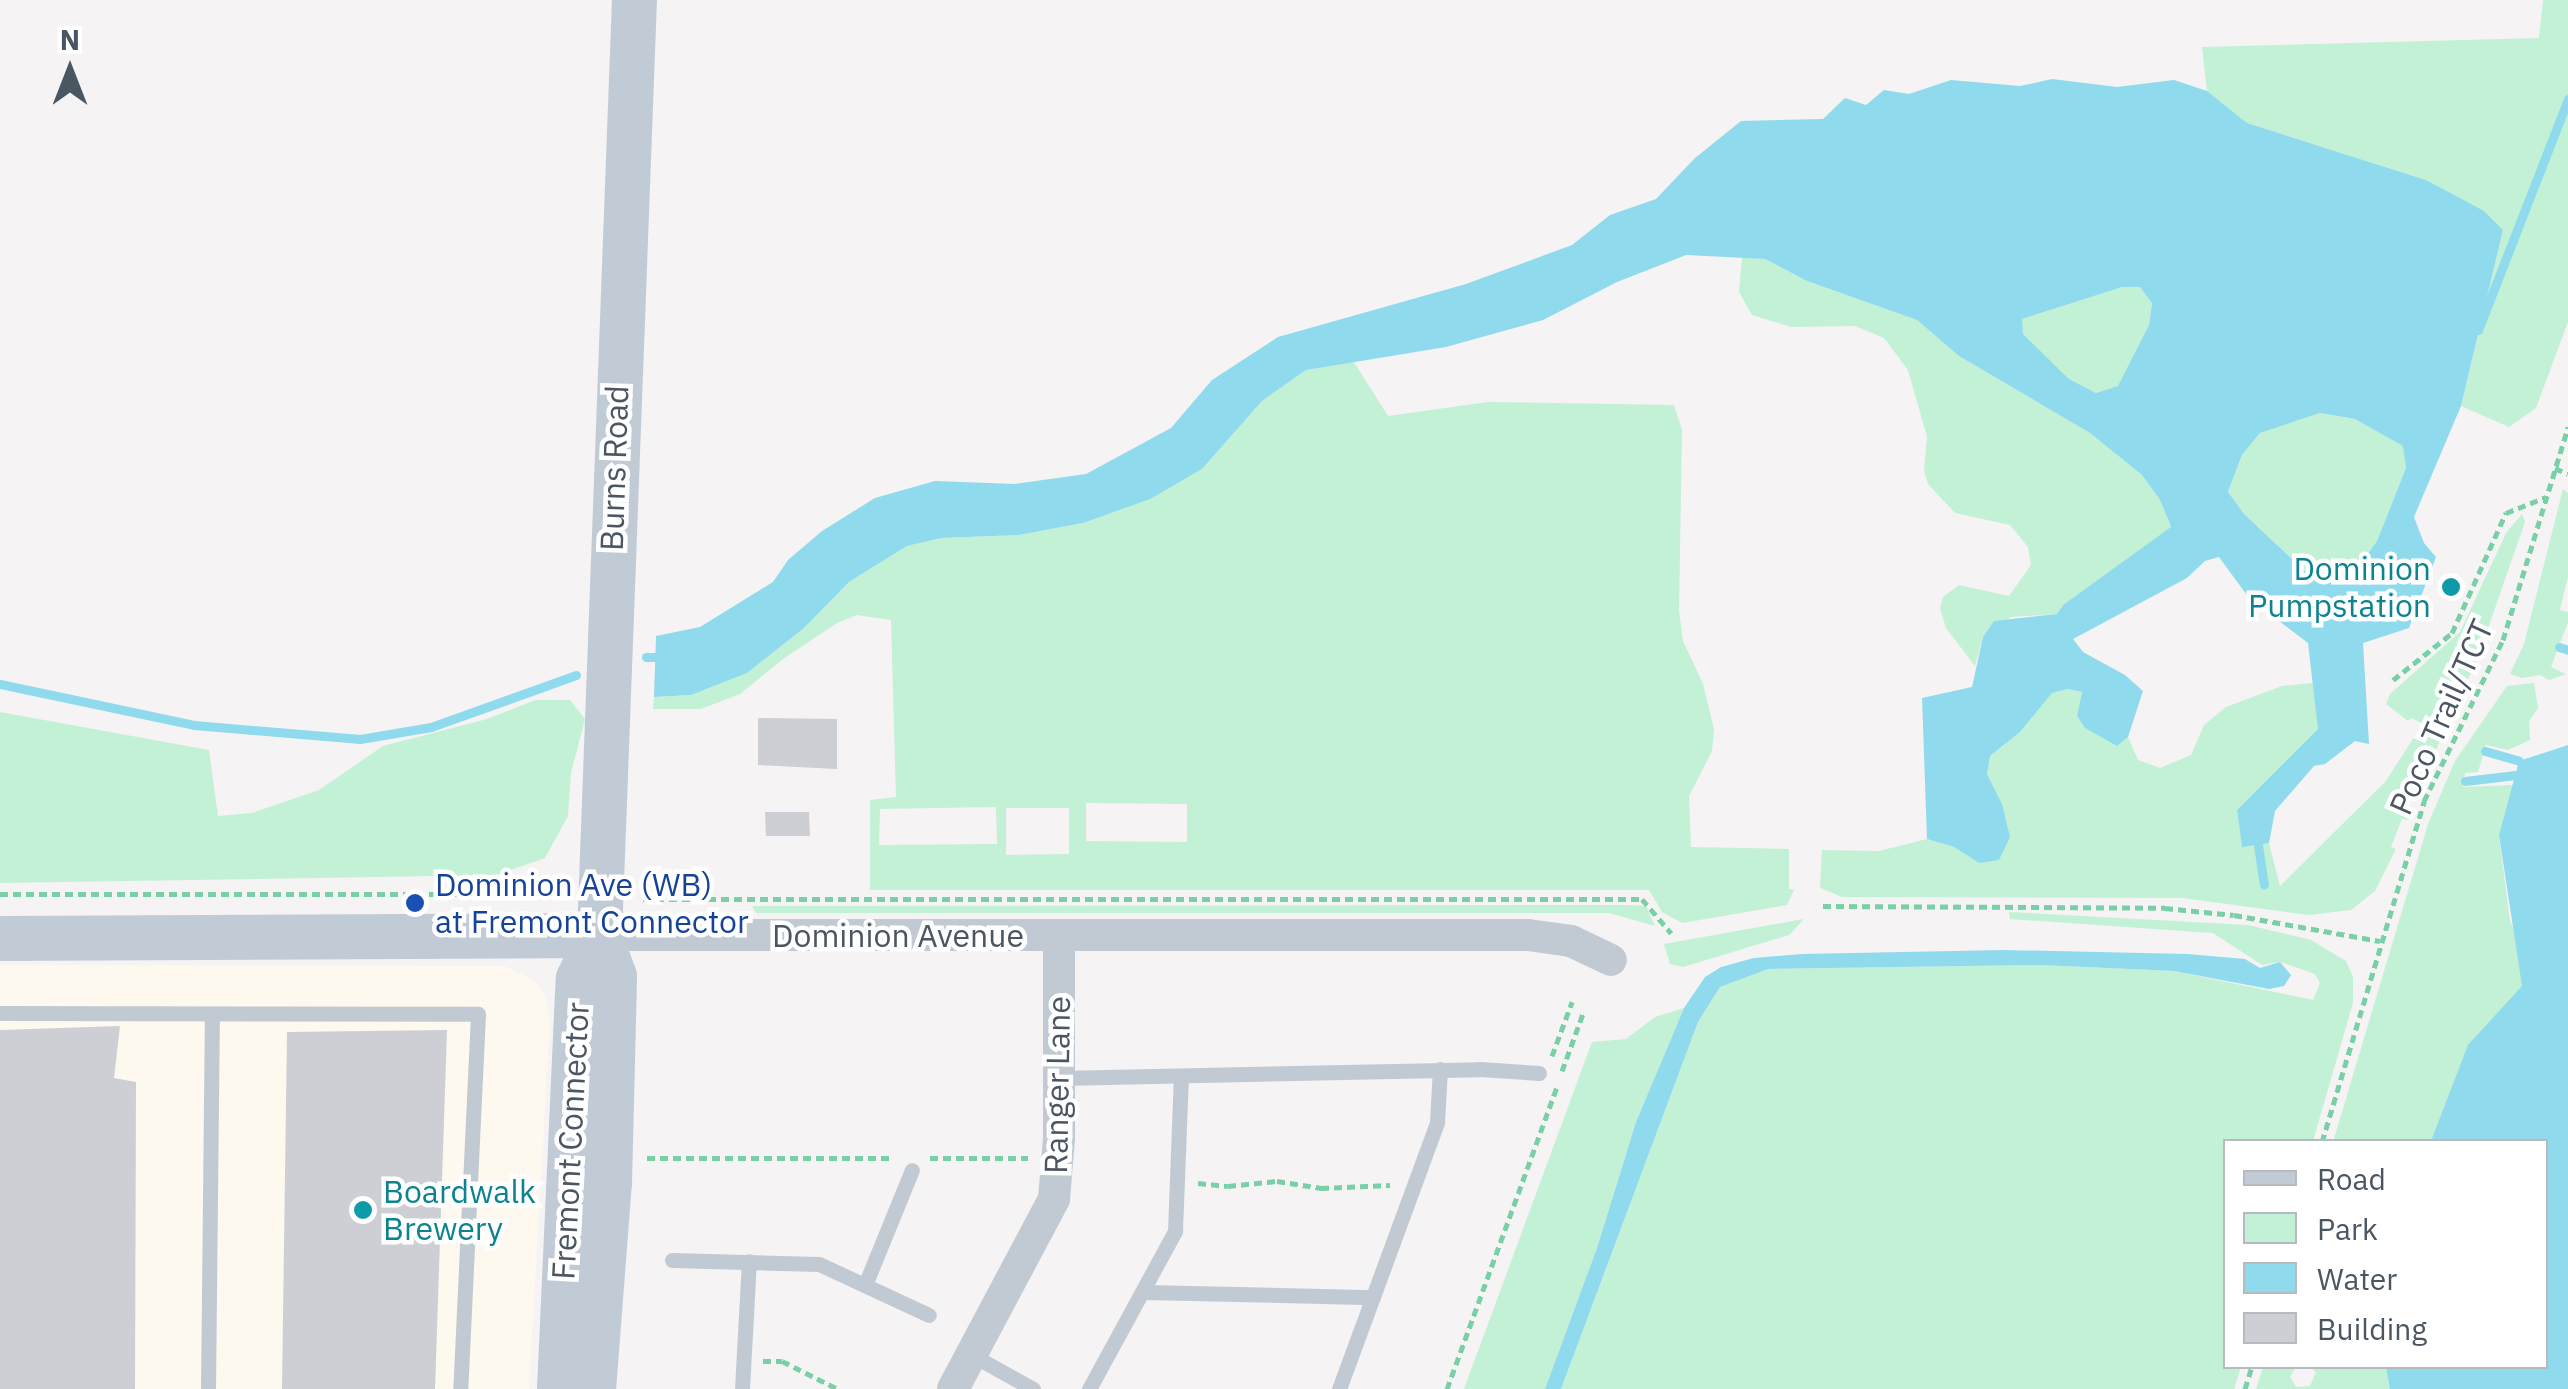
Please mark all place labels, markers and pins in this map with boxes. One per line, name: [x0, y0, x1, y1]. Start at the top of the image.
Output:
place label: Dominion Pumpstation: [2248, 550, 2431, 625]
marker: Dominion Pumpstation: [2440, 576, 2462, 598]
place label: Dominion Ave (WB) at Fremont Connector: [435, 866, 749, 941]
marker: Dominion Ave (WB) at Fremont Connector: [404, 892, 426, 914]
place label: Boardwalk Brewery: [383, 1173, 536, 1248]
marker: Boardwalk Brewery: [352, 1199, 374, 1221]

